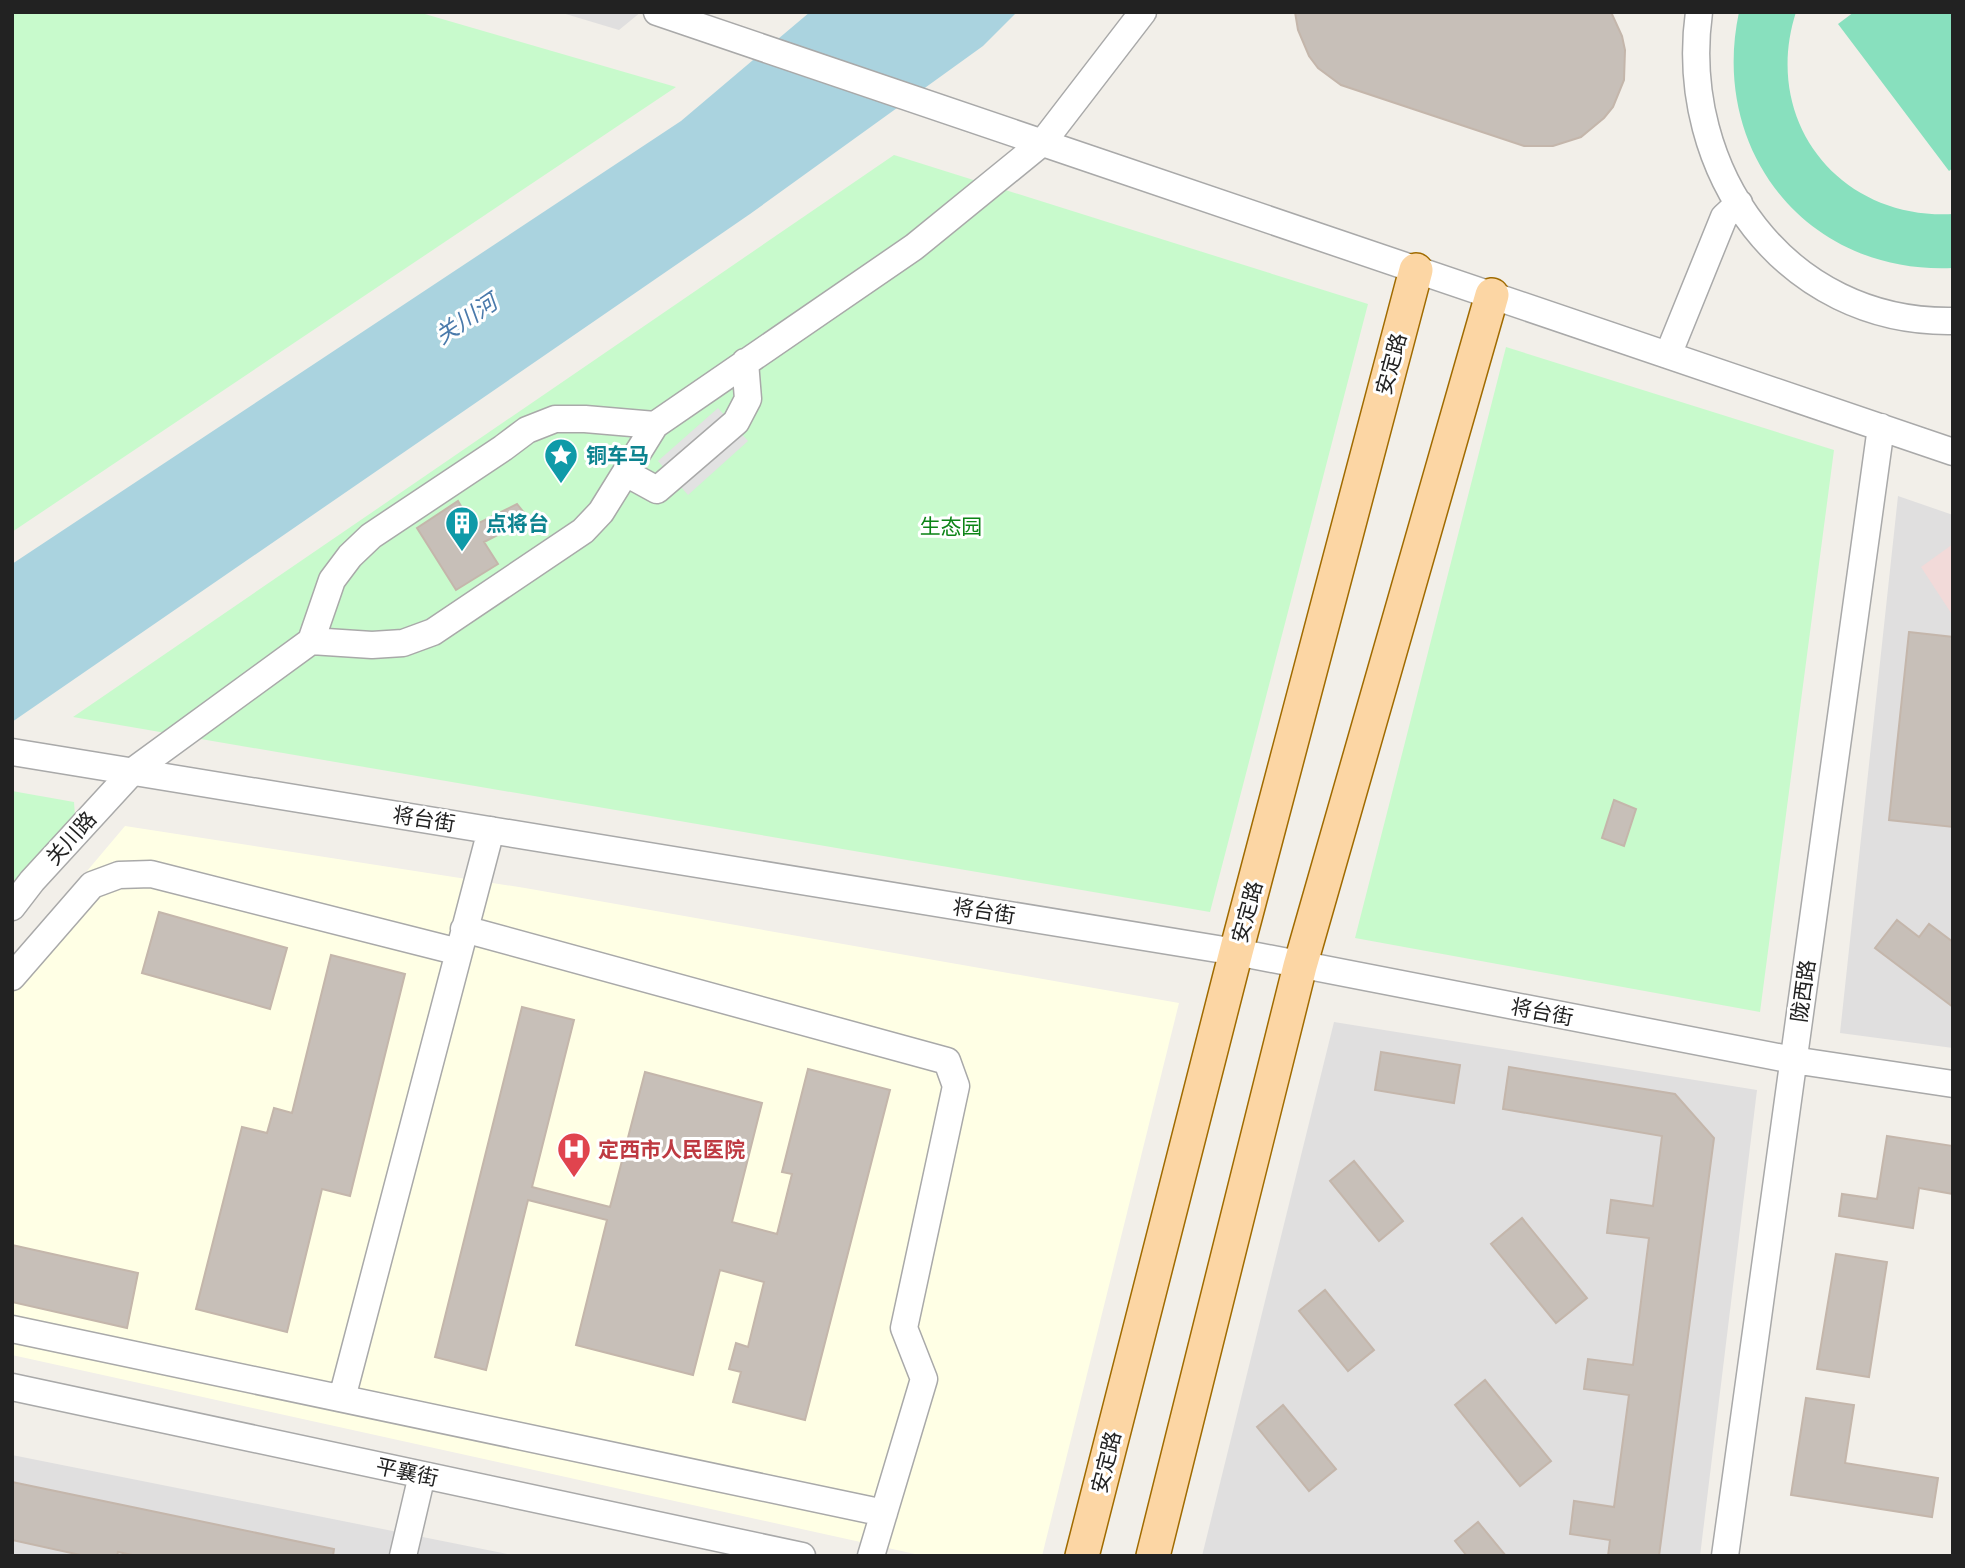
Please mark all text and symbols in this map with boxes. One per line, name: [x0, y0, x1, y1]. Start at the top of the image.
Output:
water label: 关川河: [430, 286, 506, 350]
street label: 安定路: [1371, 330, 1411, 398]
place icon: 铜车马: [542, 436, 580, 485]
place label: 铜车马: [586, 443, 649, 468]
building icon: 点将台: [443, 504, 481, 553]
place label: 点将台: [486, 511, 549, 536]
park label: 生态园: [920, 514, 983, 539]
street label: 将台街: [391, 802, 457, 836]
street label: 关川路: [41, 806, 101, 870]
street label: 安定路: [1227, 878, 1267, 946]
street label: 将台街: [951, 894, 1017, 928]
street label: 陇西路: [1786, 958, 1820, 1024]
street label: 将台街: [1509, 994, 1575, 1030]
hospital icon: 定西市人民医院: [555, 1130, 593, 1179]
place label: 定西市人民医院: [598, 1137, 745, 1162]
street label: 安定路: [1086, 1428, 1126, 1496]
street label: 平襄街: [374, 1453, 440, 1491]

